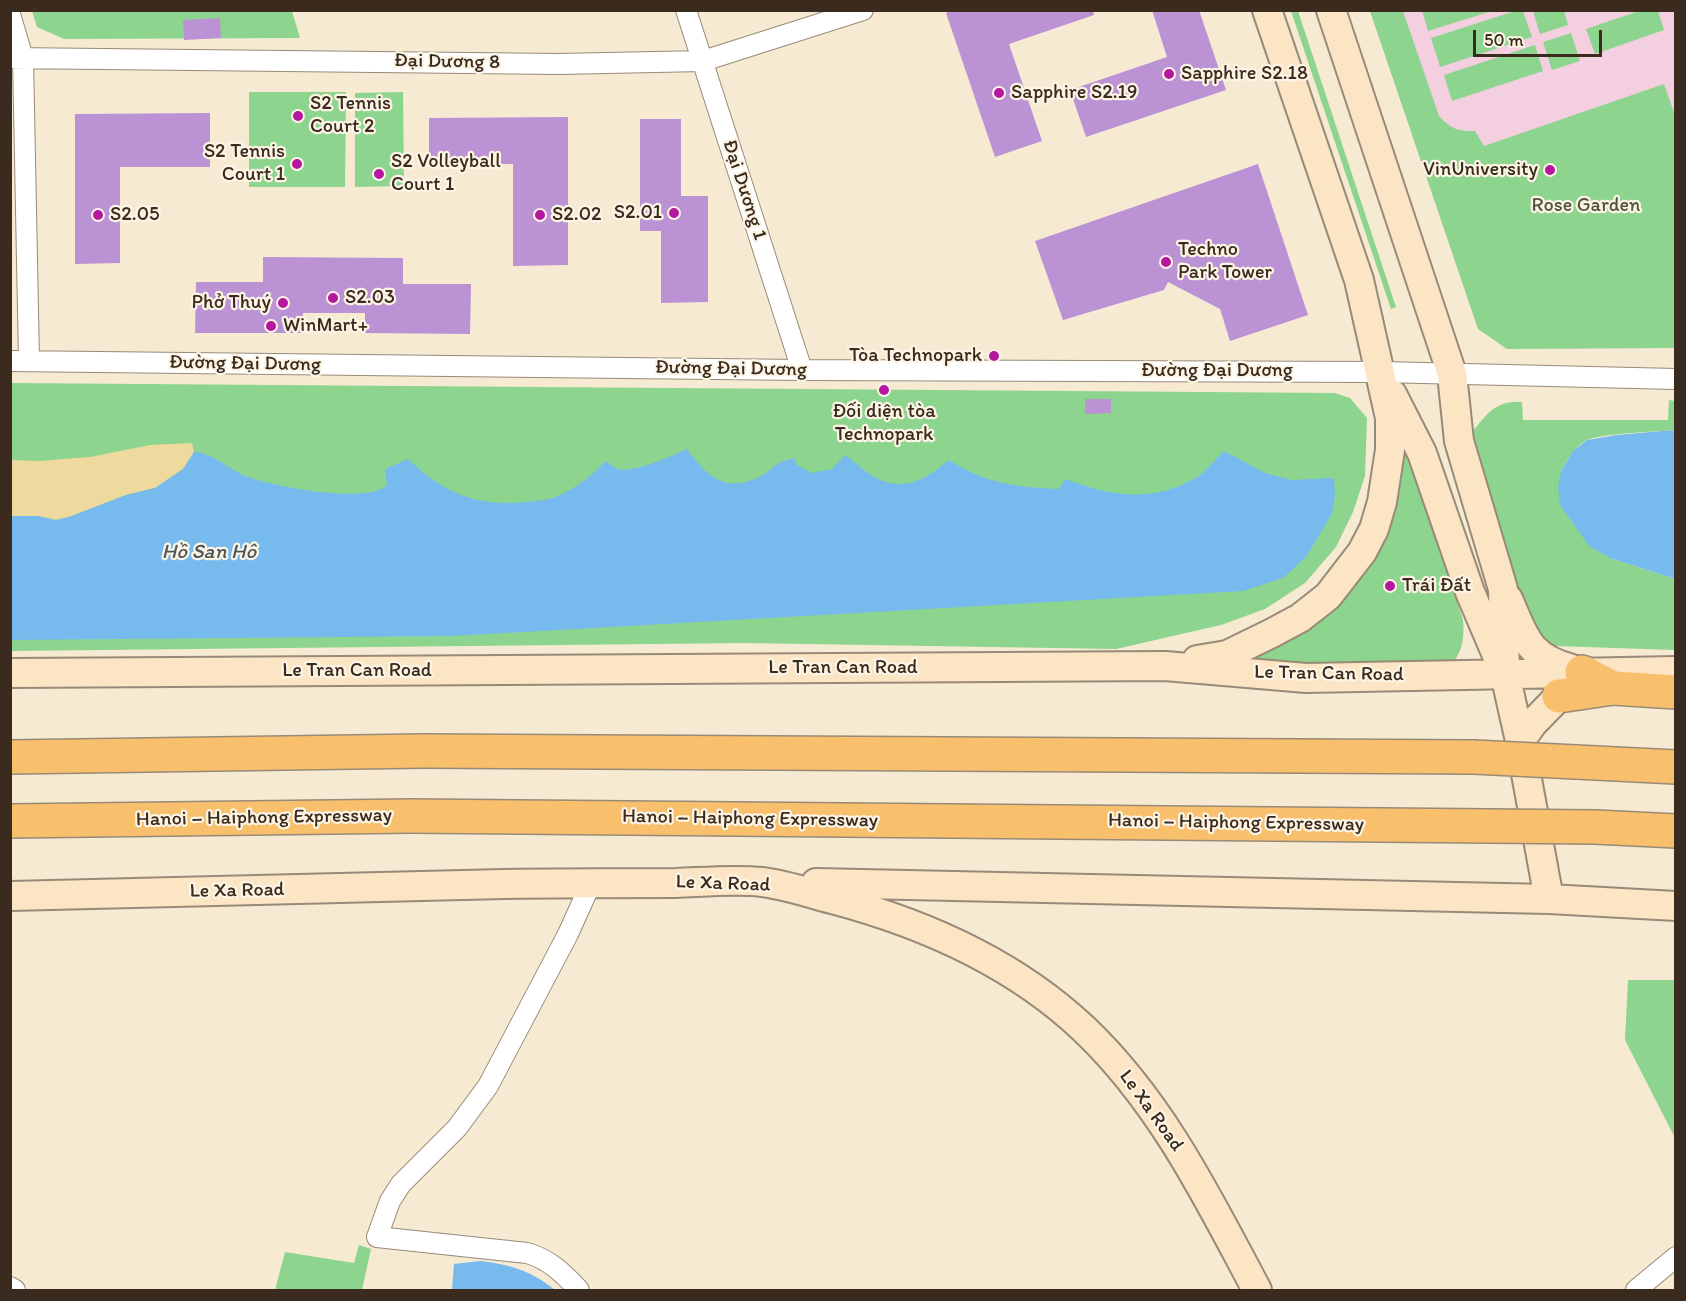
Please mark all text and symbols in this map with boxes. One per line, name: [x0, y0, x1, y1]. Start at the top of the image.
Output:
scale bar: [1476, 18, 1605, 56]
text: 50 m: [1484, 29, 1524, 51]
street label: Đại Dương 8: [394, 49, 500, 75]
place label: Sapphire S2.18: [1181, 62, 1308, 86]
marker: Sapphire S2.18: [1162, 67, 1176, 81]
place label: Sapphire S2.19: [1011, 81, 1137, 105]
marker: Sapphire S2.19: [992, 86, 1006, 100]
place label: S2 Tennis Court 2: [310, 92, 391, 139]
marker: S2 Tennis Court 2: [291, 109, 305, 123]
street label: Đại Dương 1: [716, 137, 772, 243]
place label: S2 Tennis Court 1: [204, 140, 285, 187]
place label: S2 Volleyball Court 1: [391, 150, 501, 197]
marker: S2 Tennis Court 1: [290, 157, 304, 171]
place label: VinUniversity: [1423, 158, 1538, 182]
marker: VinUniversity: [1543, 163, 1557, 177]
marker: S2 Volleyball Court 1: [372, 167, 386, 181]
park label: Rose Garden: [1532, 194, 1640, 218]
place label: S2.01: [614, 201, 662, 225]
place label: S2.05: [110, 203, 159, 227]
place label: S2.02: [552, 203, 602, 227]
marker: S2.01: [667, 206, 681, 220]
marker: S2.05: [91, 208, 105, 222]
marker: S2.02: [533, 208, 547, 222]
place label: Techno Park Tower: [1178, 238, 1272, 285]
marker: Techno Park Tower: [1159, 255, 1173, 269]
place label: S2.03: [345, 286, 395, 310]
place label: Phở Thuý: [192, 291, 271, 315]
marker: S2.03: [326, 291, 340, 305]
marker: Phở Thuý: [276, 296, 290, 310]
place label: WinMart+: [283, 314, 368, 338]
marker: WinMart+: [264, 319, 278, 333]
place label: Tòa Technopark: [849, 344, 982, 368]
marker: Tòa Technopark: [987, 349, 1001, 363]
street label: Đường Đại Dương: [169, 351, 321, 377]
street label: Đường Đại Dương: [655, 356, 807, 382]
street label: Đường Đại Dương: [1141, 359, 1293, 383]
marker: Đối diện tòa Technopark: [877, 383, 891, 397]
place label: Đối diện tòa Technopark: [832, 400, 936, 447]
water label: Hồ San Hô: [162, 540, 256, 566]
place label: Trái Đất: [1402, 574, 1471, 598]
marker: Trái Đất: [1383, 579, 1397, 593]
street label: Le Tran Can Road: [768, 656, 918, 680]
street label: Le Tran Can Road: [282, 659, 432, 683]
street label: Le Tran Can Road: [1254, 661, 1404, 687]
street label: Hanoi – Haiphong Expressway: [136, 804, 392, 832]
street label: Hanoi – Haiphong Expressway: [622, 805, 878, 833]
street label: Hanoi – Haiphong Expressway: [1108, 809, 1364, 837]
street label: Le Xa Road: [675, 870, 771, 898]
street label: Le Xa Road: [189, 878, 285, 904]
street label: Le Xa Road: [1113, 1066, 1189, 1156]

